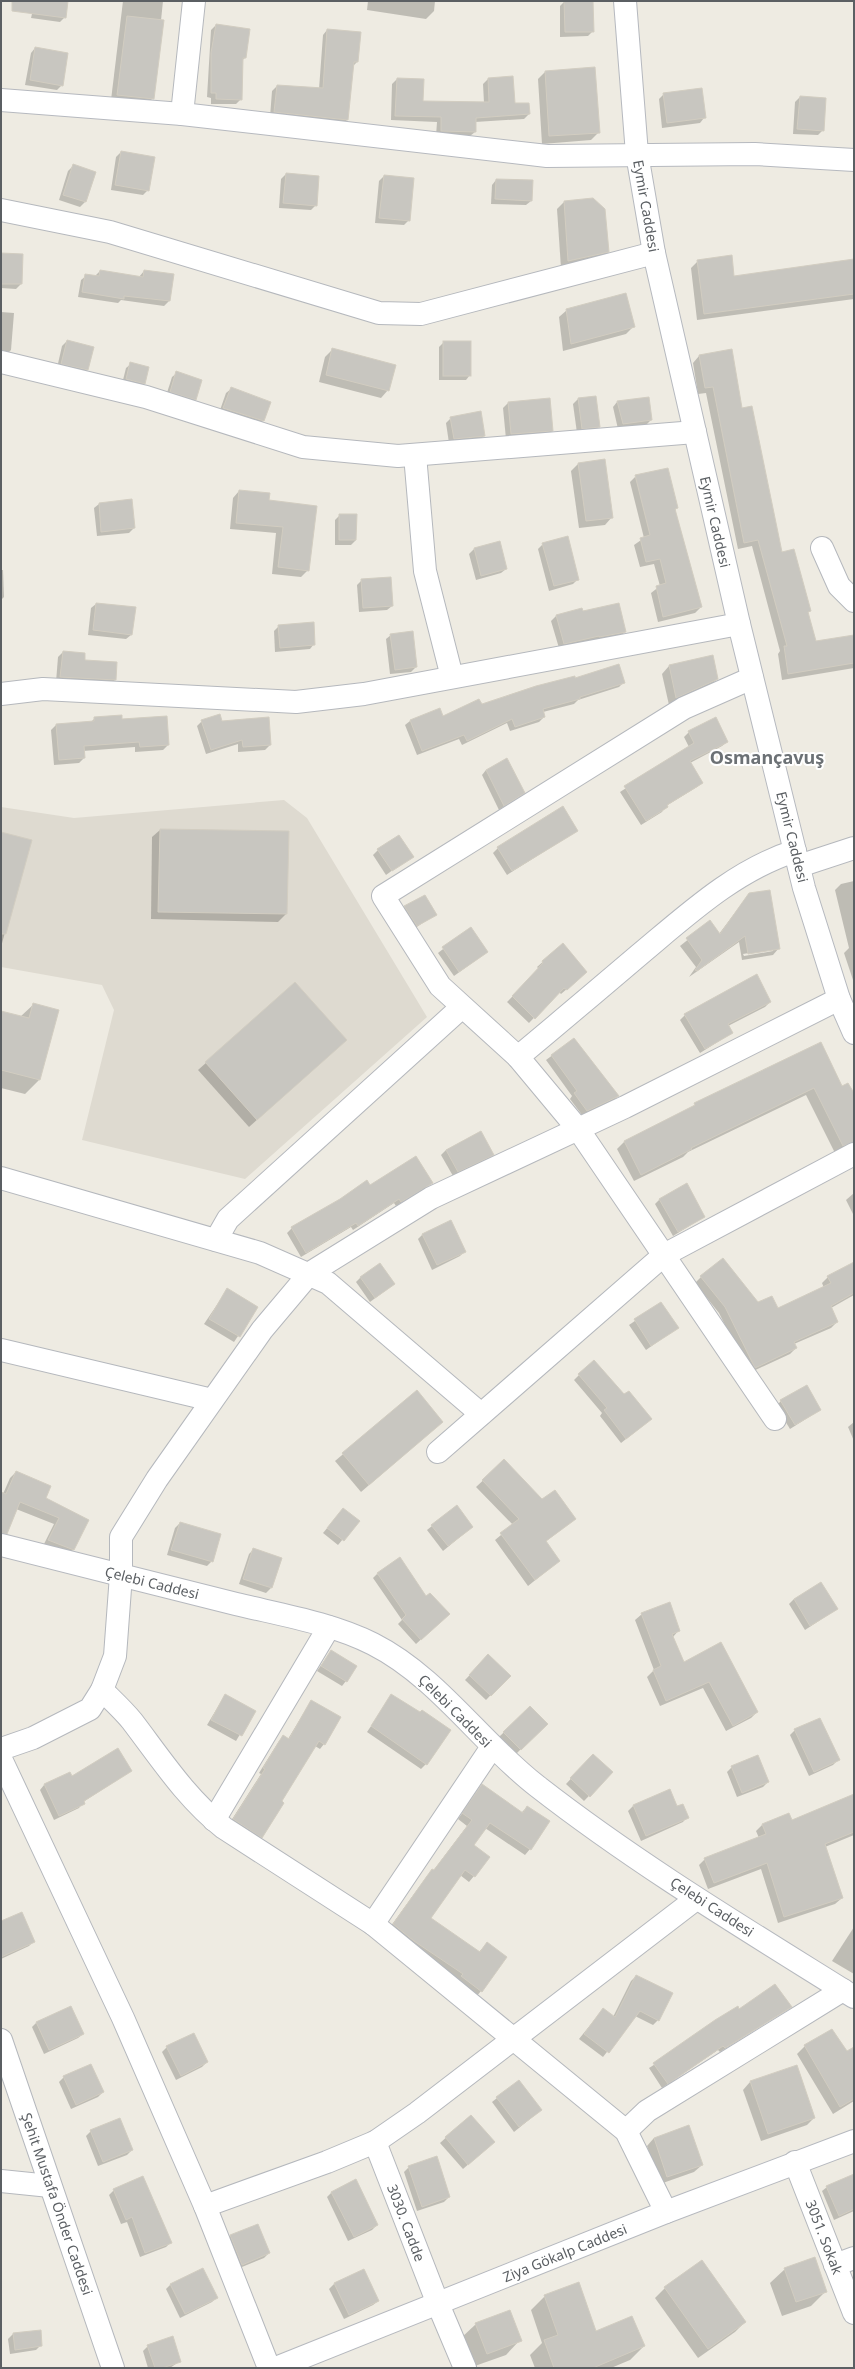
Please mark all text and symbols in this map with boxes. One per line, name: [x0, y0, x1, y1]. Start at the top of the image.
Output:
street label: Eymir Caddesi: [629, 158, 664, 253]
street label: Eymir Caddesi: [696, 474, 735, 569]
district label: Osmançavuş: [710, 745, 824, 769]
street label: Eymir Caddesi: [772, 789, 813, 884]
street label: Çelebi Caddesi: [103, 1562, 201, 1603]
street label: Çelebi Caddesi: [415, 1670, 496, 1751]
street label: Çelebi Caddesi: [667, 1872, 758, 1941]
street label: Şehit Mustafa Önder Caddesi: [17, 2110, 98, 2297]
street label: 3030. Cadde: [383, 2181, 430, 2264]
street label: 3051. Sokak: [802, 2197, 848, 2277]
street label: Ziya Gökalp Caddesi: [500, 2219, 630, 2286]

